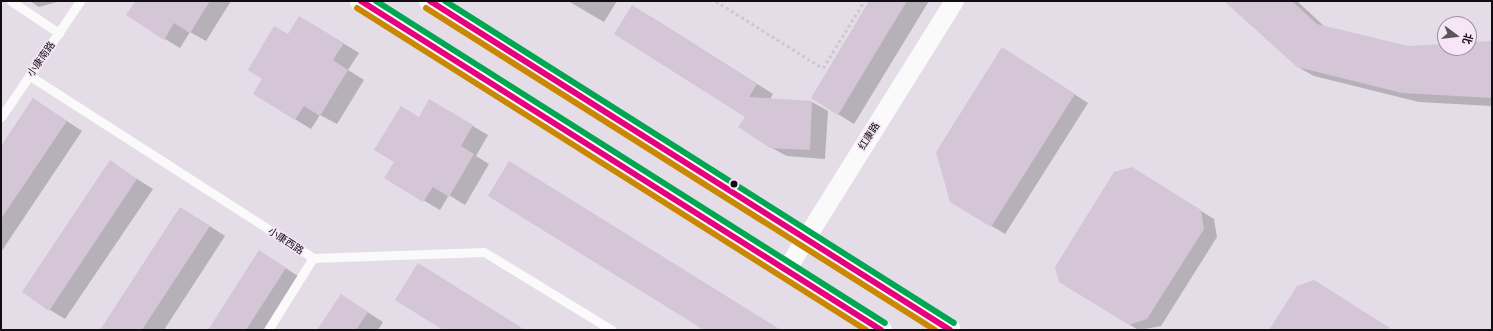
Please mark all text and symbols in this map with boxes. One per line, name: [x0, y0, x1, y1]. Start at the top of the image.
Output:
north arrow: [1437, 16, 1477, 56]
text: 北: [1459, 32, 1477, 46]
street label: 小康南路: [25, 39, 57, 79]
street label: 红康路: [856, 120, 882, 152]
unlabelled marker: [729, 179, 739, 189]
street label: 小康西路: [266, 225, 306, 257]

